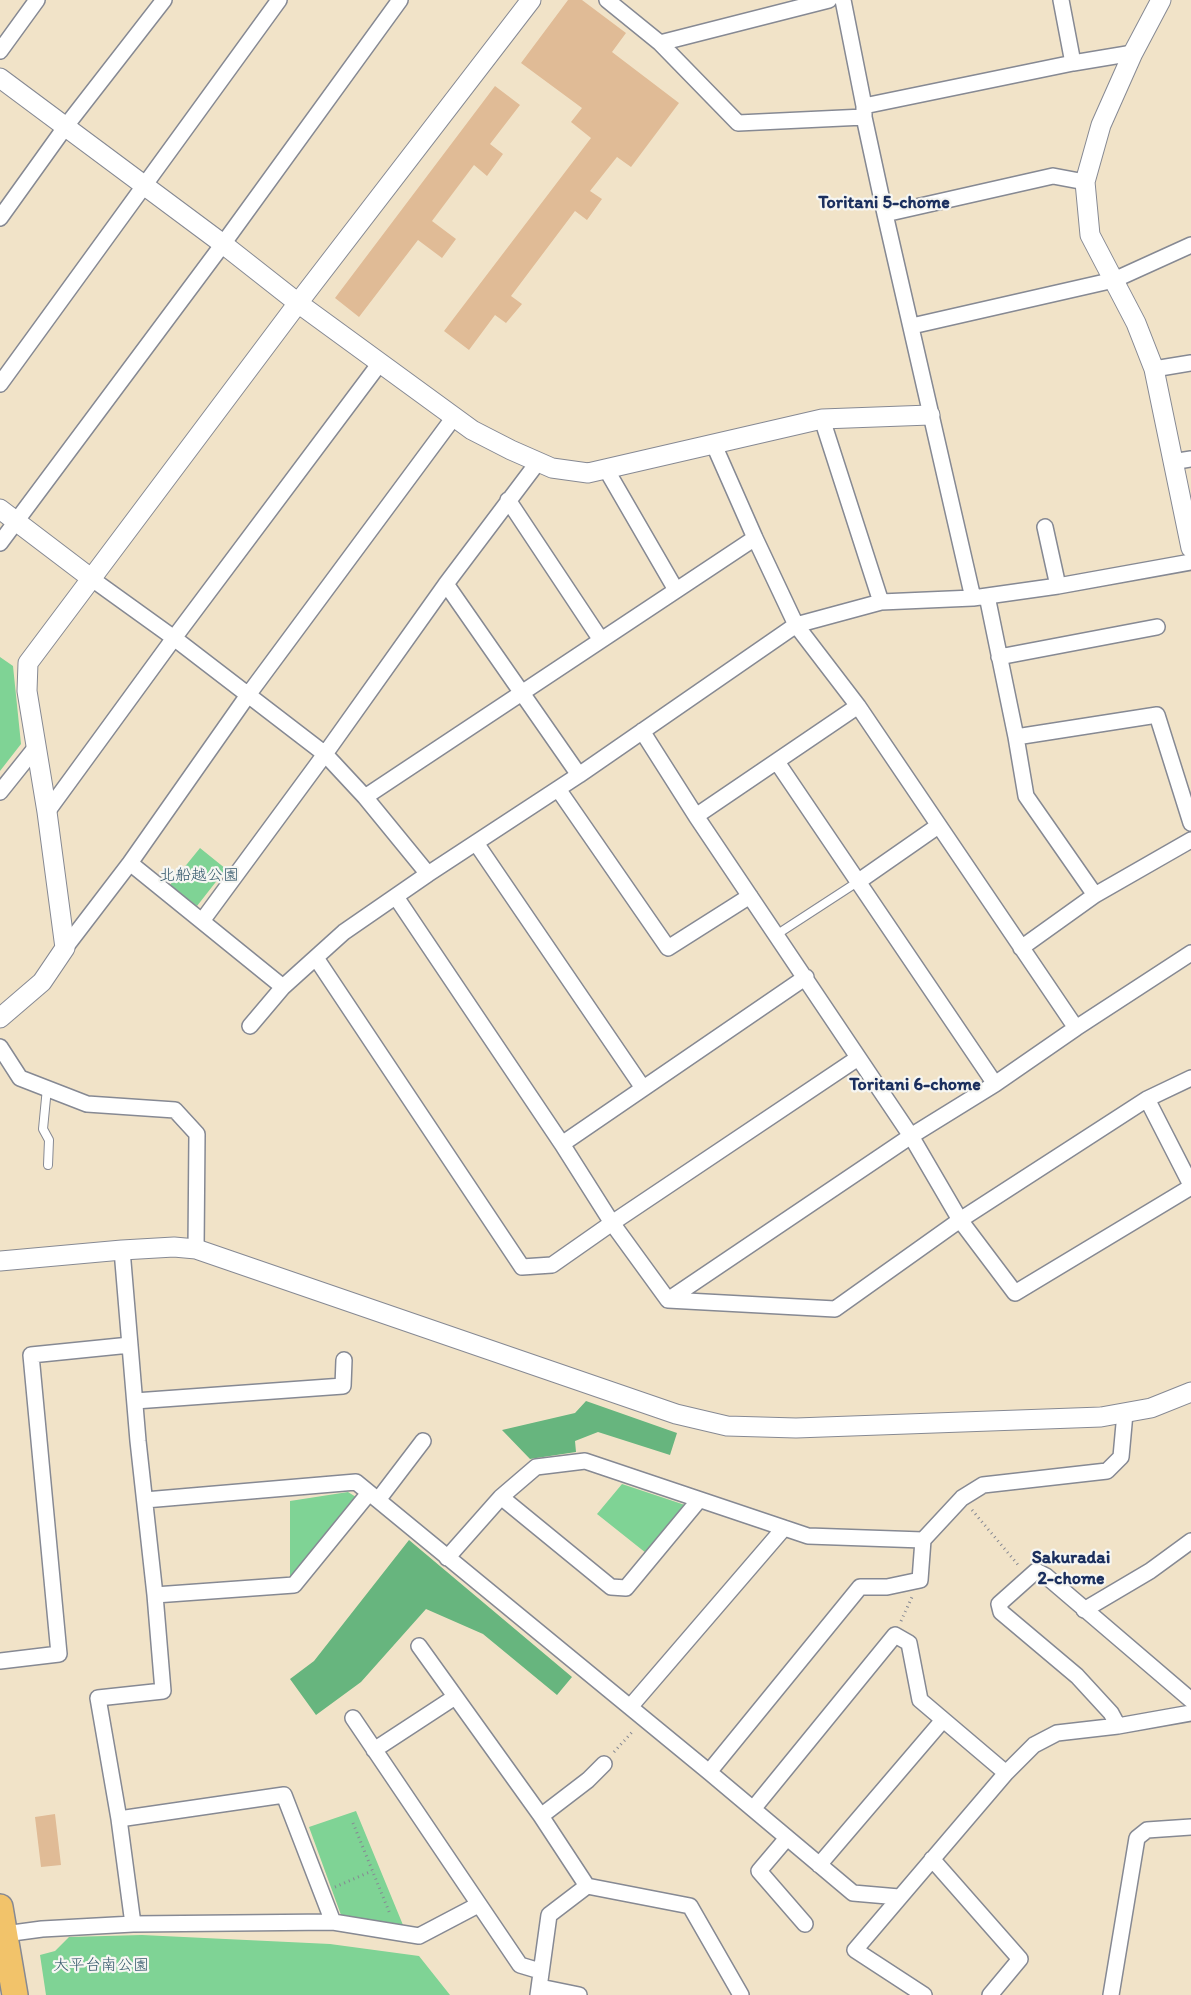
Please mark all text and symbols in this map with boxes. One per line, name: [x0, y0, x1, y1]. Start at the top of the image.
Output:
district label: Toritani 5-chome: [818, 192, 950, 214]
park label: 北船越公園: [159, 866, 239, 886]
district label: Toritani 6-chome: [849, 1074, 981, 1096]
district label: Sakuradai 2-chome: [1032, 1547, 1110, 1590]
park label: 大平台南公園: [53, 1956, 149, 1976]

